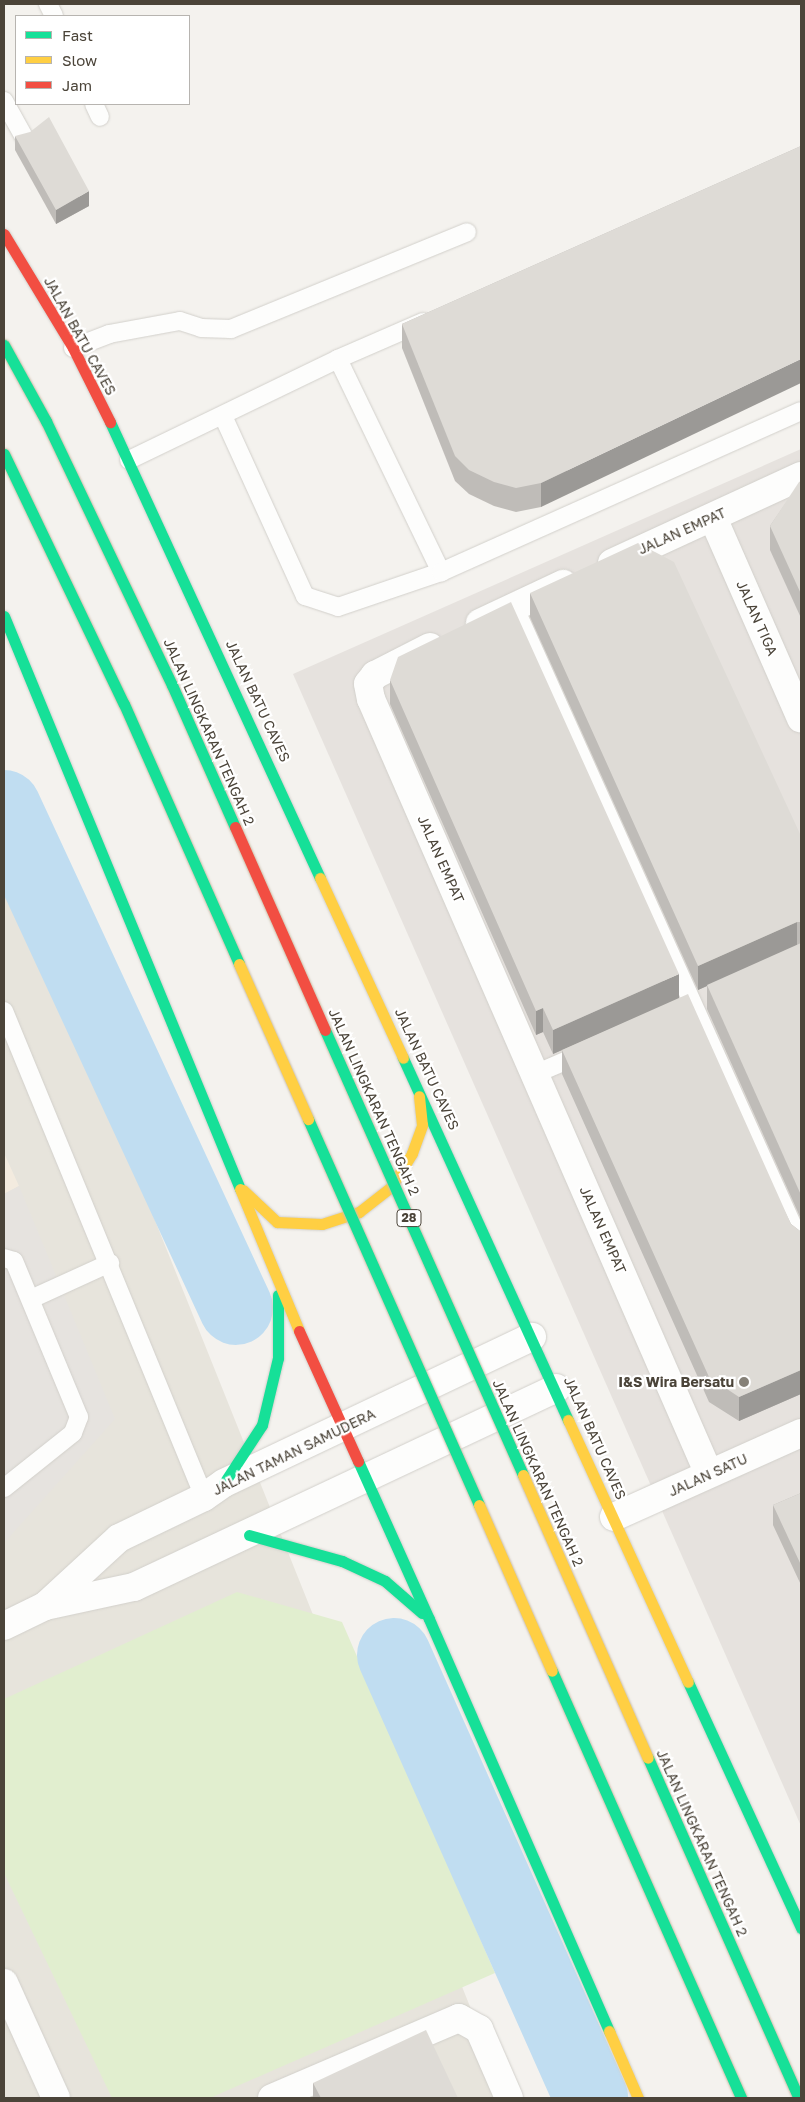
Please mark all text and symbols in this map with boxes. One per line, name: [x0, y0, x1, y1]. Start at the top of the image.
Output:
legend: [15, 15, 190, 105]
text: Fast: [62, 26, 93, 44]
text: Slow: [62, 51, 97, 69]
text: Jam: [62, 76, 92, 94]
street label: JALAN BATU CAVES: [40, 274, 120, 398]
street label: JALAN EMPAT: [636, 504, 728, 558]
street label: JALAN TIGA: [733, 578, 781, 658]
street label: JALAN LINGKARAN TENGAH 2: [160, 636, 258, 828]
street label: JALAN BATU CAVES: [222, 637, 294, 765]
street label: JALAN EMPAT: [414, 813, 468, 905]
street label: JALAN BATU CAVES: [391, 1005, 463, 1133]
street label: JALAN LINGKARAN TENGAH 2: [325, 1006, 423, 1198]
street label: JALAN EMPAT: [576, 1184, 630, 1276]
road number: 28: [396, 1208, 422, 1228]
street label: JALAN BATU CAVES: [560, 1374, 630, 1502]
place label: I&S Wira Bersatu: [618, 1374, 734, 1390]
marker: I&S Wira Bersatu: [738, 1376, 750, 1388]
street label: JALAN LINGKARAN TENGAH 2: [489, 1377, 587, 1569]
street label: JALAN TAMAN SAMUDERA: [210, 1405, 378, 1499]
street label: JALAN SATU: [666, 1450, 750, 1500]
street label: JALAN LINGKARAN TENGAH 2: [653, 1747, 751, 1939]

